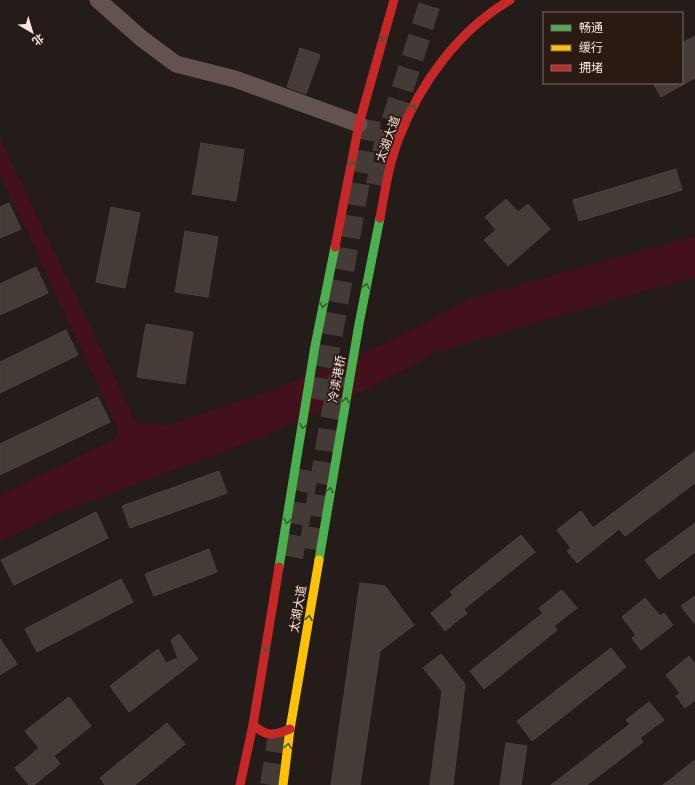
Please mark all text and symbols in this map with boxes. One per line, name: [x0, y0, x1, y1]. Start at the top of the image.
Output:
north arrow: [12, 12, 52, 52]
legend: [543, 12, 683, 84]
text: 畅通: [579, 21, 603, 35]
text: 北: [30, 31, 46, 48]
one-way arrow: [380, 34, 388, 41]
text: 缓行: [579, 41, 603, 55]
text: 拥堵: [579, 61, 603, 75]
one-way arrow: [408, 104, 416, 111]
street label: 太湖大道: [373, 114, 403, 164]
one-way arrow: [348, 160, 356, 167]
one-way arrow: [361, 283, 370, 289]
one-way arrow: [319, 301, 328, 308]
street label: 冷渎港桥: [326, 354, 348, 404]
one-way arrow: [341, 397, 350, 403]
one-way arrow: [299, 423, 308, 429]
one-way arrow: [326, 487, 334, 493]
one-way arrow: [283, 518, 292, 524]
street label: 太湖大道: [287, 584, 309, 634]
one-way arrow: [304, 615, 313, 621]
one-way arrow: [262, 646, 271, 652]
one-way arrow: [283, 743, 292, 749]

